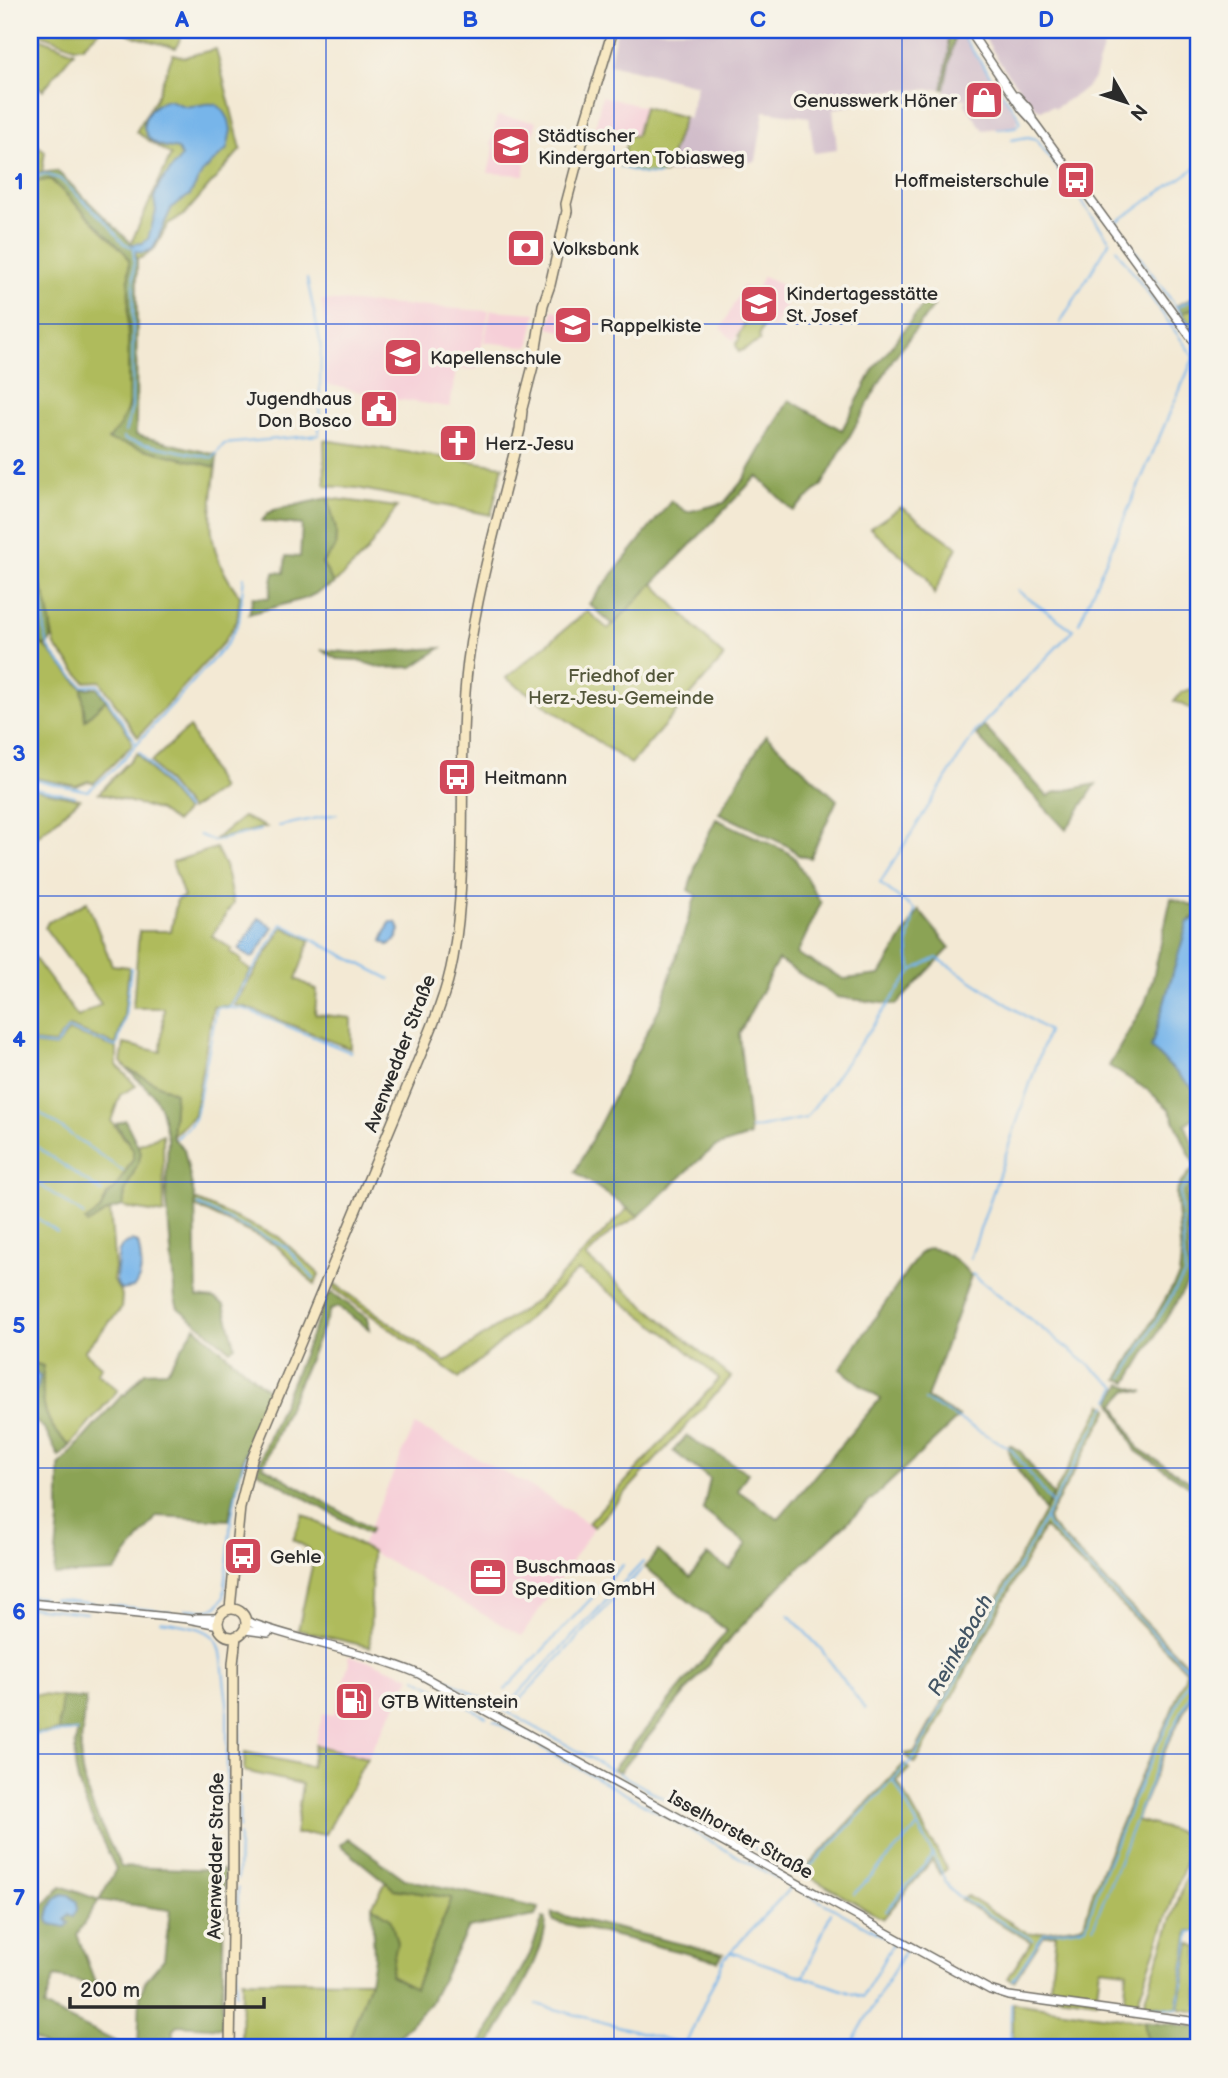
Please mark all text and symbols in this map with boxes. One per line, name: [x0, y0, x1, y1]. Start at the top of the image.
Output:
text: A: [174, 6, 190, 34]
text: B: [462, 6, 478, 34]
text: C: [750, 6, 766, 34]
text: D: [1038, 6, 1054, 34]
north arrow: [1092, 66, 1162, 136]
shop icon: Genusswerk Höner: [963, 79, 1005, 121]
place label: Genusswerk Höner: [793, 90, 958, 113]
text: N: [1125, 99, 1151, 125]
school or university icon: Städtischer Kindergarten Tobiasweg: [490, 125, 532, 167]
place label: Städtischer Kindergarten Tobiasweg: [538, 125, 745, 170]
bus stop icon: Hoffmeisterschule: [1055, 159, 1097, 201]
text: 1: [14, 168, 24, 196]
place label: Hoffmeisterschule: [894, 170, 1049, 193]
bank icon: Volksbank: [505, 227, 547, 269]
place label: Volksbank: [553, 238, 639, 261]
school or university icon: Kindertagesstätte St. Josef: [738, 283, 780, 325]
place label: Kindertagesstätte St. Josef: [786, 283, 938, 328]
school or university icon: Rappelkiste: [552, 304, 594, 346]
place label: Rappelkiste: [600, 315, 702, 338]
school or university icon: Kapellenschule: [382, 336, 424, 378]
place label: Kapellenschule: [430, 347, 561, 370]
place label: Jugendhaus Don Bosco: [246, 388, 352, 433]
public building icon: Jugendhaus Don Bosco: [358, 388, 400, 430]
church icon: Herz-Jesu: [437, 422, 479, 464]
place label: Herz-Jesu: [485, 433, 574, 456]
text: 2: [12, 454, 26, 482]
park label: Friedhof der Herz-Jesu-Gemeinde: [528, 665, 714, 710]
text: 3: [12, 740, 26, 768]
bus stop icon: Heitmann: [436, 756, 478, 798]
place label: Heitmann: [484, 767, 567, 790]
street label: Avenwedder Straße: [360, 972, 441, 1136]
text: 4: [12, 1026, 26, 1054]
text: 5: [12, 1312, 26, 1340]
bus stop icon: Gehle: [222, 1535, 264, 1577]
place label: Gehle: [270, 1546, 321, 1569]
office icon: Buschmaas Spedition GmbH: [467, 1556, 509, 1598]
place label: Buschmaas Spedition GmbH: [515, 1556, 656, 1601]
water label: Reinkebach: [922, 1590, 999, 1700]
text: 6: [12, 1598, 26, 1626]
fuel station icon: GTB Wittenstein: [333, 1680, 375, 1722]
place label: GTB Wittenstein: [381, 1691, 518, 1714]
street label: Avenwedder Straße: [204, 1772, 229, 1940]
street label: Isselhorster Straße: [664, 1786, 817, 1885]
text: 7: [13, 1884, 26, 1912]
scale bar: [70, 1966, 264, 2010]
text: 200 m: [80, 1978, 140, 2003]

